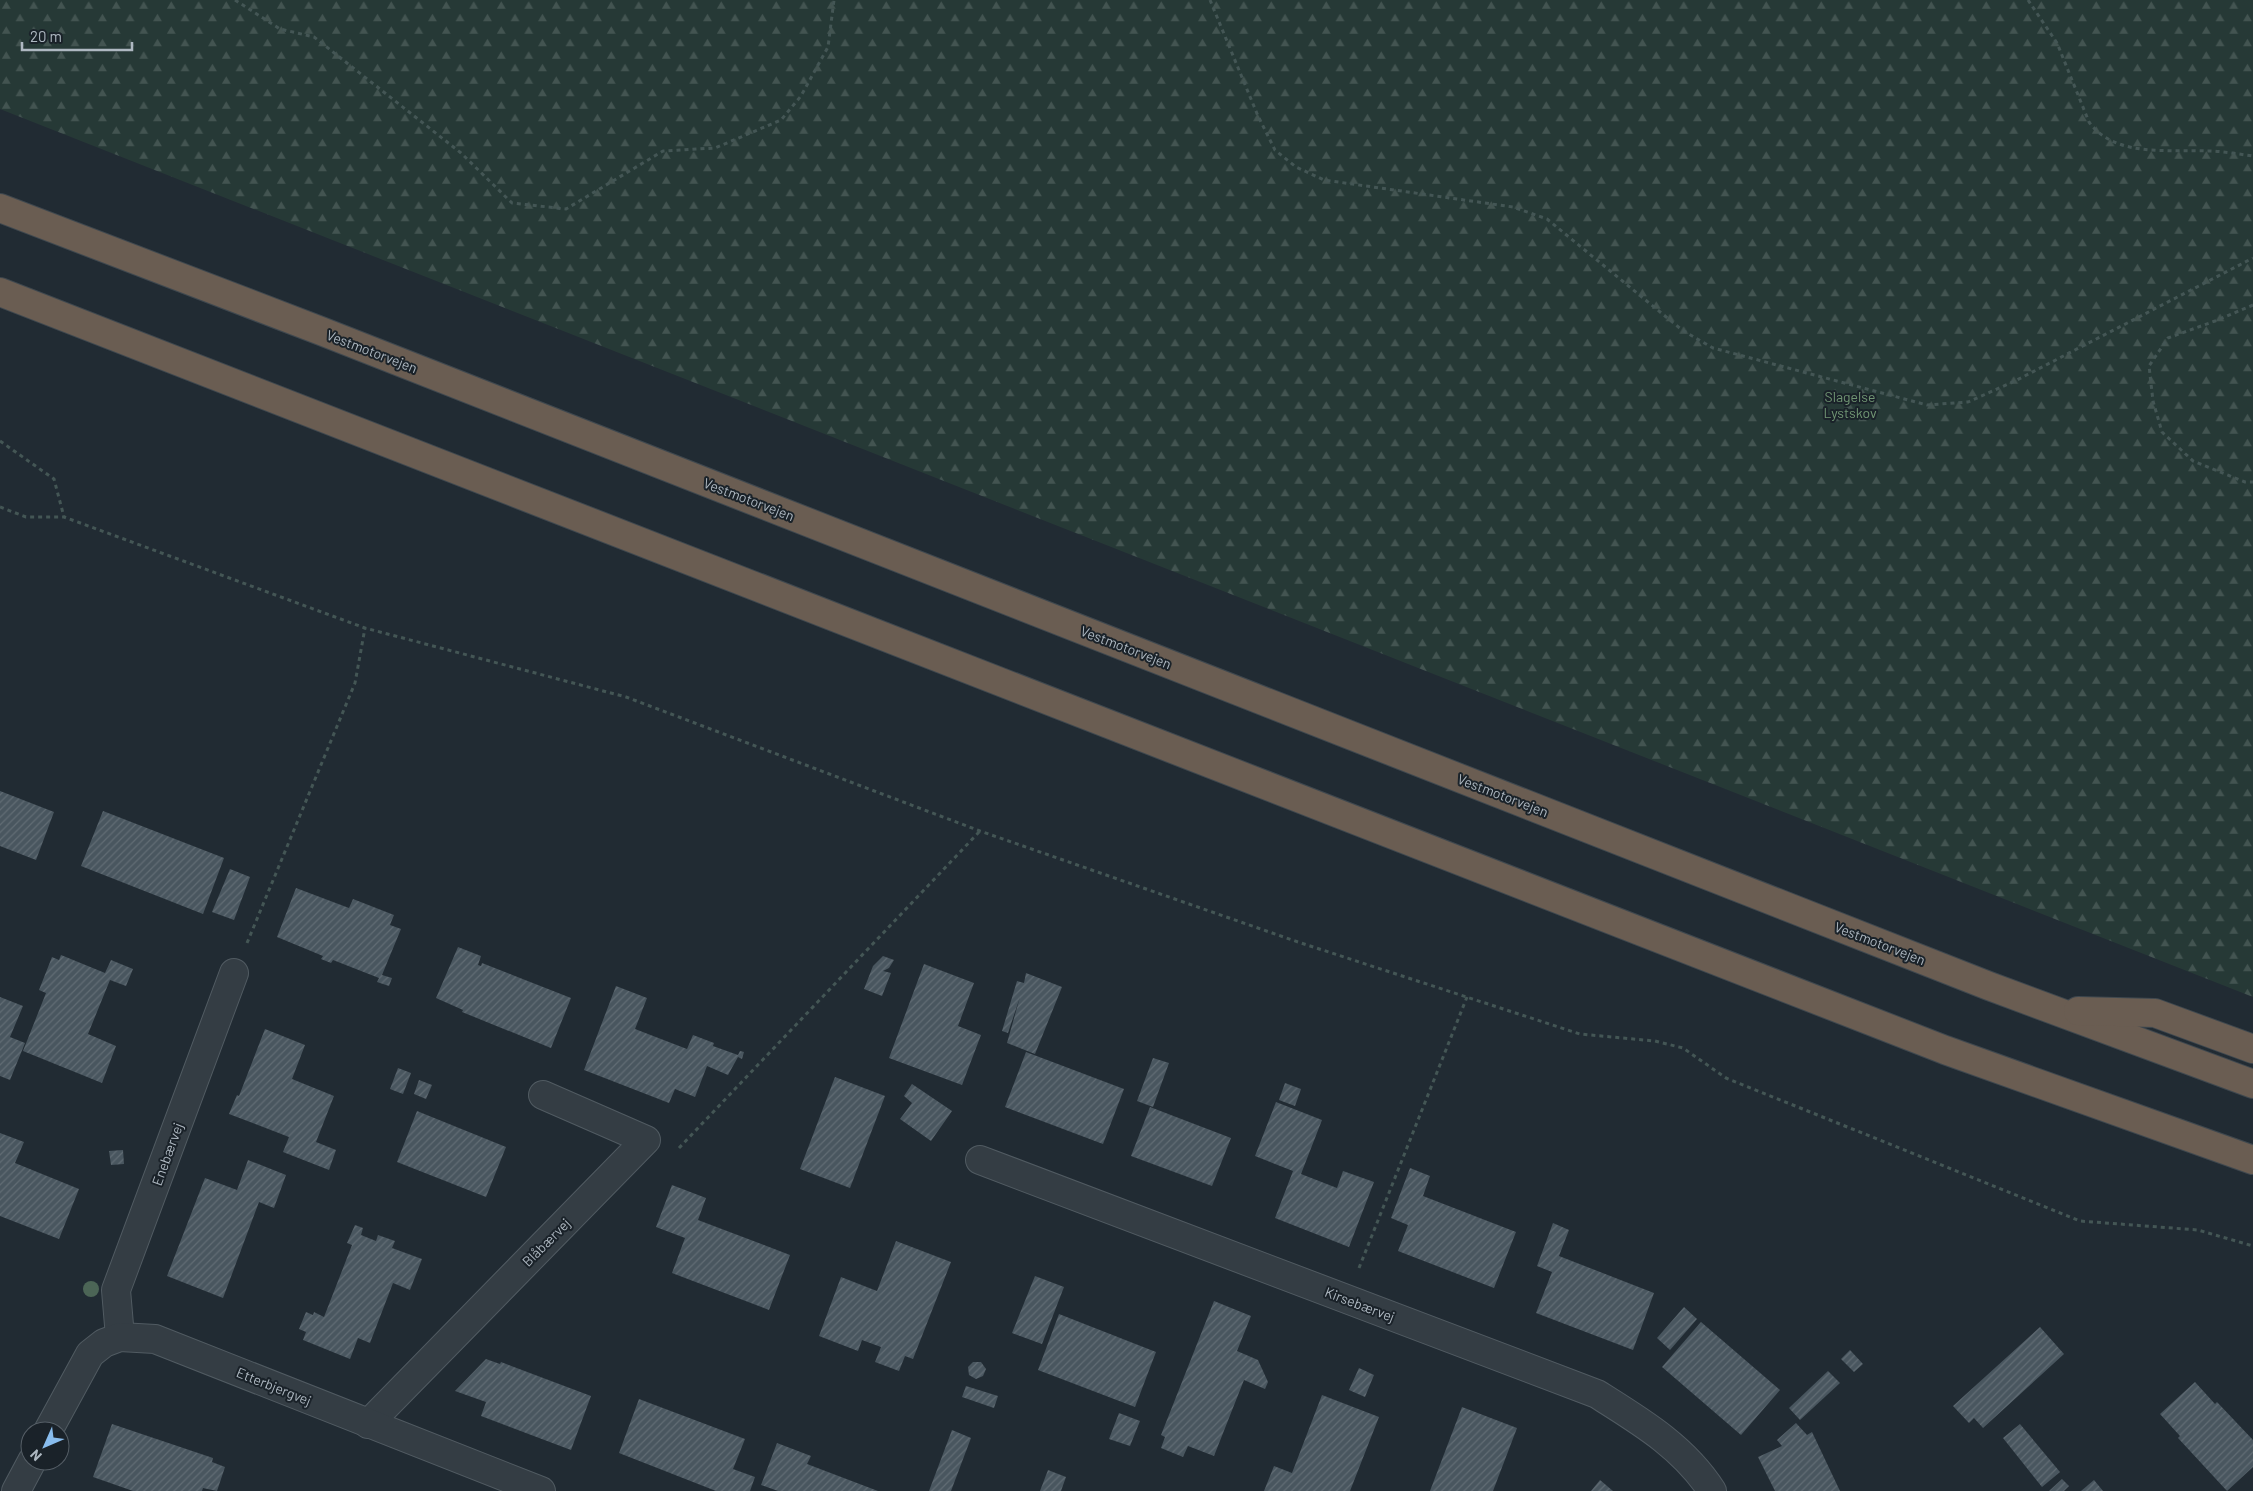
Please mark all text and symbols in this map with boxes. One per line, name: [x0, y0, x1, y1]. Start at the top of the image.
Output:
scale bar: [22, 20, 132, 52]
text: 20 m: [30, 27, 62, 45]
street label: Vestmotorvejen: [324, 326, 420, 376]
park label: Slagelse Lystskov: [1823, 388, 1877, 421]
street label: Vestmotorvejen: [701, 474, 797, 524]
street label: Vestmotorvejen: [1078, 622, 1174, 672]
street label: Vestmotorvejen: [1455, 770, 1551, 820]
street label: Vestmotorvejen: [1832, 918, 1928, 968]
street label: Enebærvej: [148, 1120, 186, 1188]
street label: Blåbærvej: [518, 1214, 574, 1270]
street label: Kirsebærvej: [1323, 1283, 1397, 1325]
street label: Etterbjergvej: [234, 1363, 314, 1409]
north arrow: [20, 1421, 70, 1471]
text: N: [26, 1446, 45, 1465]

